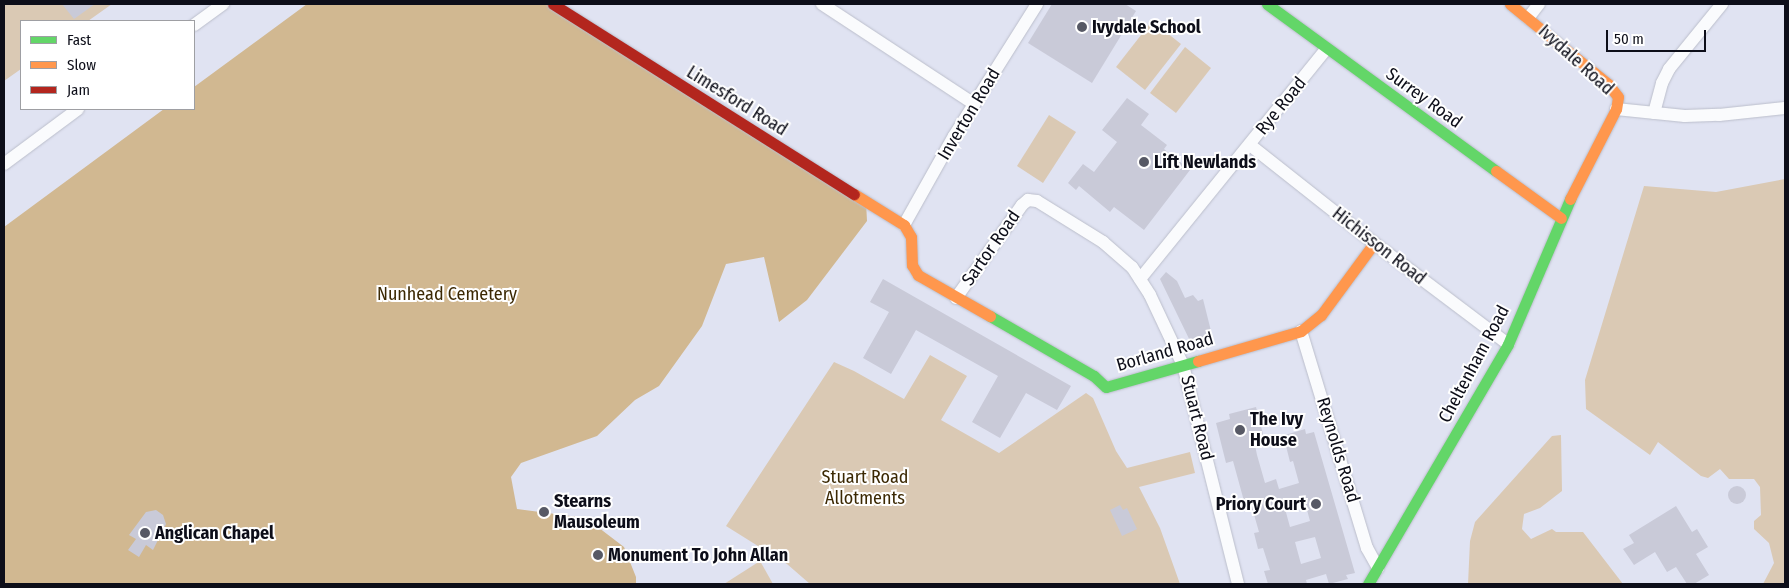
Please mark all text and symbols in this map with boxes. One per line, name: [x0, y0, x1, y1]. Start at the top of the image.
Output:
place label: Ivydale School: [1092, 16, 1201, 38]
legend: [20, 20, 195, 110]
scale bar: [1609, 20, 1709, 52]
marker: Ivydale School: [1076, 21, 1088, 33]
street label: Ivydale Road: [1534, 21, 1618, 99]
text: 50 m: [1614, 30, 1644, 48]
text: Fast: [67, 31, 91, 49]
text: Slow: [67, 56, 96, 74]
street label: Limesford Road: [683, 61, 791, 141]
street label: Surrey Road: [1382, 63, 1466, 133]
street label: Inverton Road: [933, 64, 1005, 164]
street label: Rye Road: [1251, 73, 1311, 139]
text: Jam: [67, 81, 90, 99]
place label: Lift Newlands: [1154, 151, 1256, 173]
marker: Lift Newlands: [1138, 156, 1150, 168]
street label: Hichisson Road: [1328, 203, 1430, 289]
street label: Sartor Road: [957, 206, 1025, 290]
park label: Nunhead Cemetery: [377, 283, 517, 305]
street label: Cheltenham Road: [1434, 302, 1514, 426]
street label: Borland Road: [1114, 328, 1216, 376]
street label: Stuart Road: [1176, 373, 1218, 463]
street label: Reynolds Road: [1312, 395, 1364, 505]
place label: The Ivy House: [1250, 409, 1303, 452]
marker: The Ivy House: [1234, 424, 1246, 436]
park label: Stuart Road Allotments: [822, 467, 908, 509]
place label: Stearns Mausoleum: [554, 491, 640, 534]
place label: Priory Court: [1216, 493, 1306, 515]
marker: Priory Court: [1310, 498, 1322, 510]
marker: Stearns Mausoleum: [538, 506, 550, 518]
place label: Anglican Chapel: [155, 522, 274, 544]
marker: Anglican Chapel: [139, 527, 151, 539]
place label: Monument To John Allan: [608, 544, 788, 566]
marker: Monument To John Allan: [592, 549, 604, 561]

